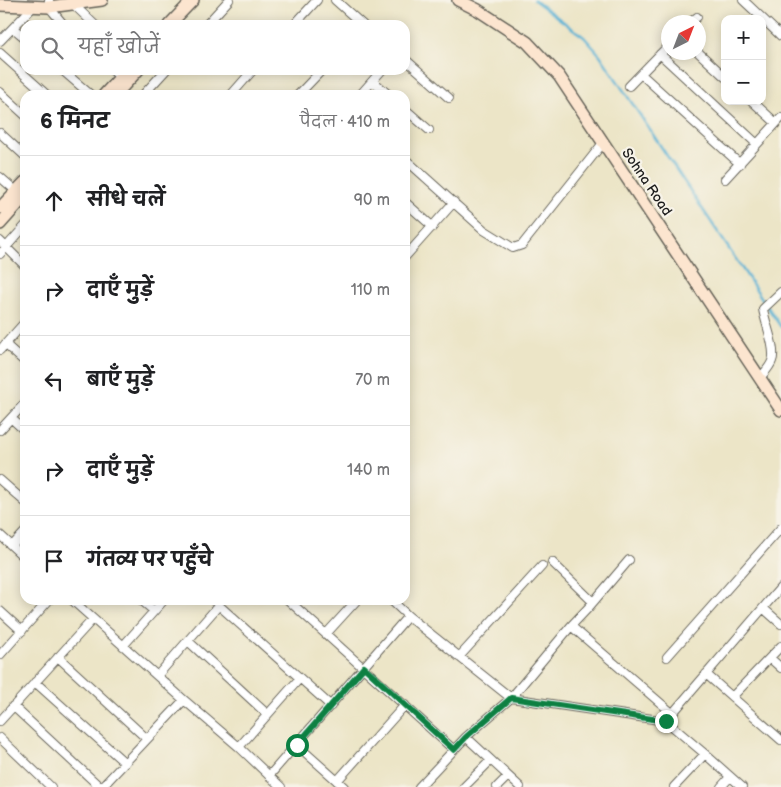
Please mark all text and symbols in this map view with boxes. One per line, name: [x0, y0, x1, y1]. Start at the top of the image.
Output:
north arrow: [661, 15, 706, 60]
map controls: [721, 15, 766, 105]
button: +: [721, 15, 766, 60]
search box: [20, 20, 410, 75]
icon: search: [38, 34, 66, 62]
text: यहाँ खोजें: [78, 36, 160, 59]
button: −: [721, 60, 766, 105]
text: 6 मिनट: [40, 109, 109, 134]
text: पैदल · 410 m: [300, 113, 390, 132]
street label: Sohna Road: [618, 145, 676, 219]
icon: ahead: [40, 187, 68, 215]
text: सीधे चलें: [87, 189, 165, 212]
text: 90 m: [354, 191, 390, 210]
icon: right: [40, 277, 68, 305]
text: दाएँ मुड़ें: [87, 279, 153, 302]
text: 110 m: [351, 281, 390, 300]
icon: left: [40, 367, 68, 395]
text: बाएँ मुड़ें: [87, 369, 154, 392]
text: 70 m: [355, 371, 390, 390]
icon: right: [40, 457, 68, 485]
text: दाएँ मुड़ें: [87, 459, 153, 482]
text: 140 m: [347, 461, 390, 480]
icon: arrive: [40, 547, 68, 575]
text: गंतव्य पर पहुँचे: [87, 549, 213, 572]
route end: [655, 710, 678, 733]
route start: [286, 734, 309, 757]

